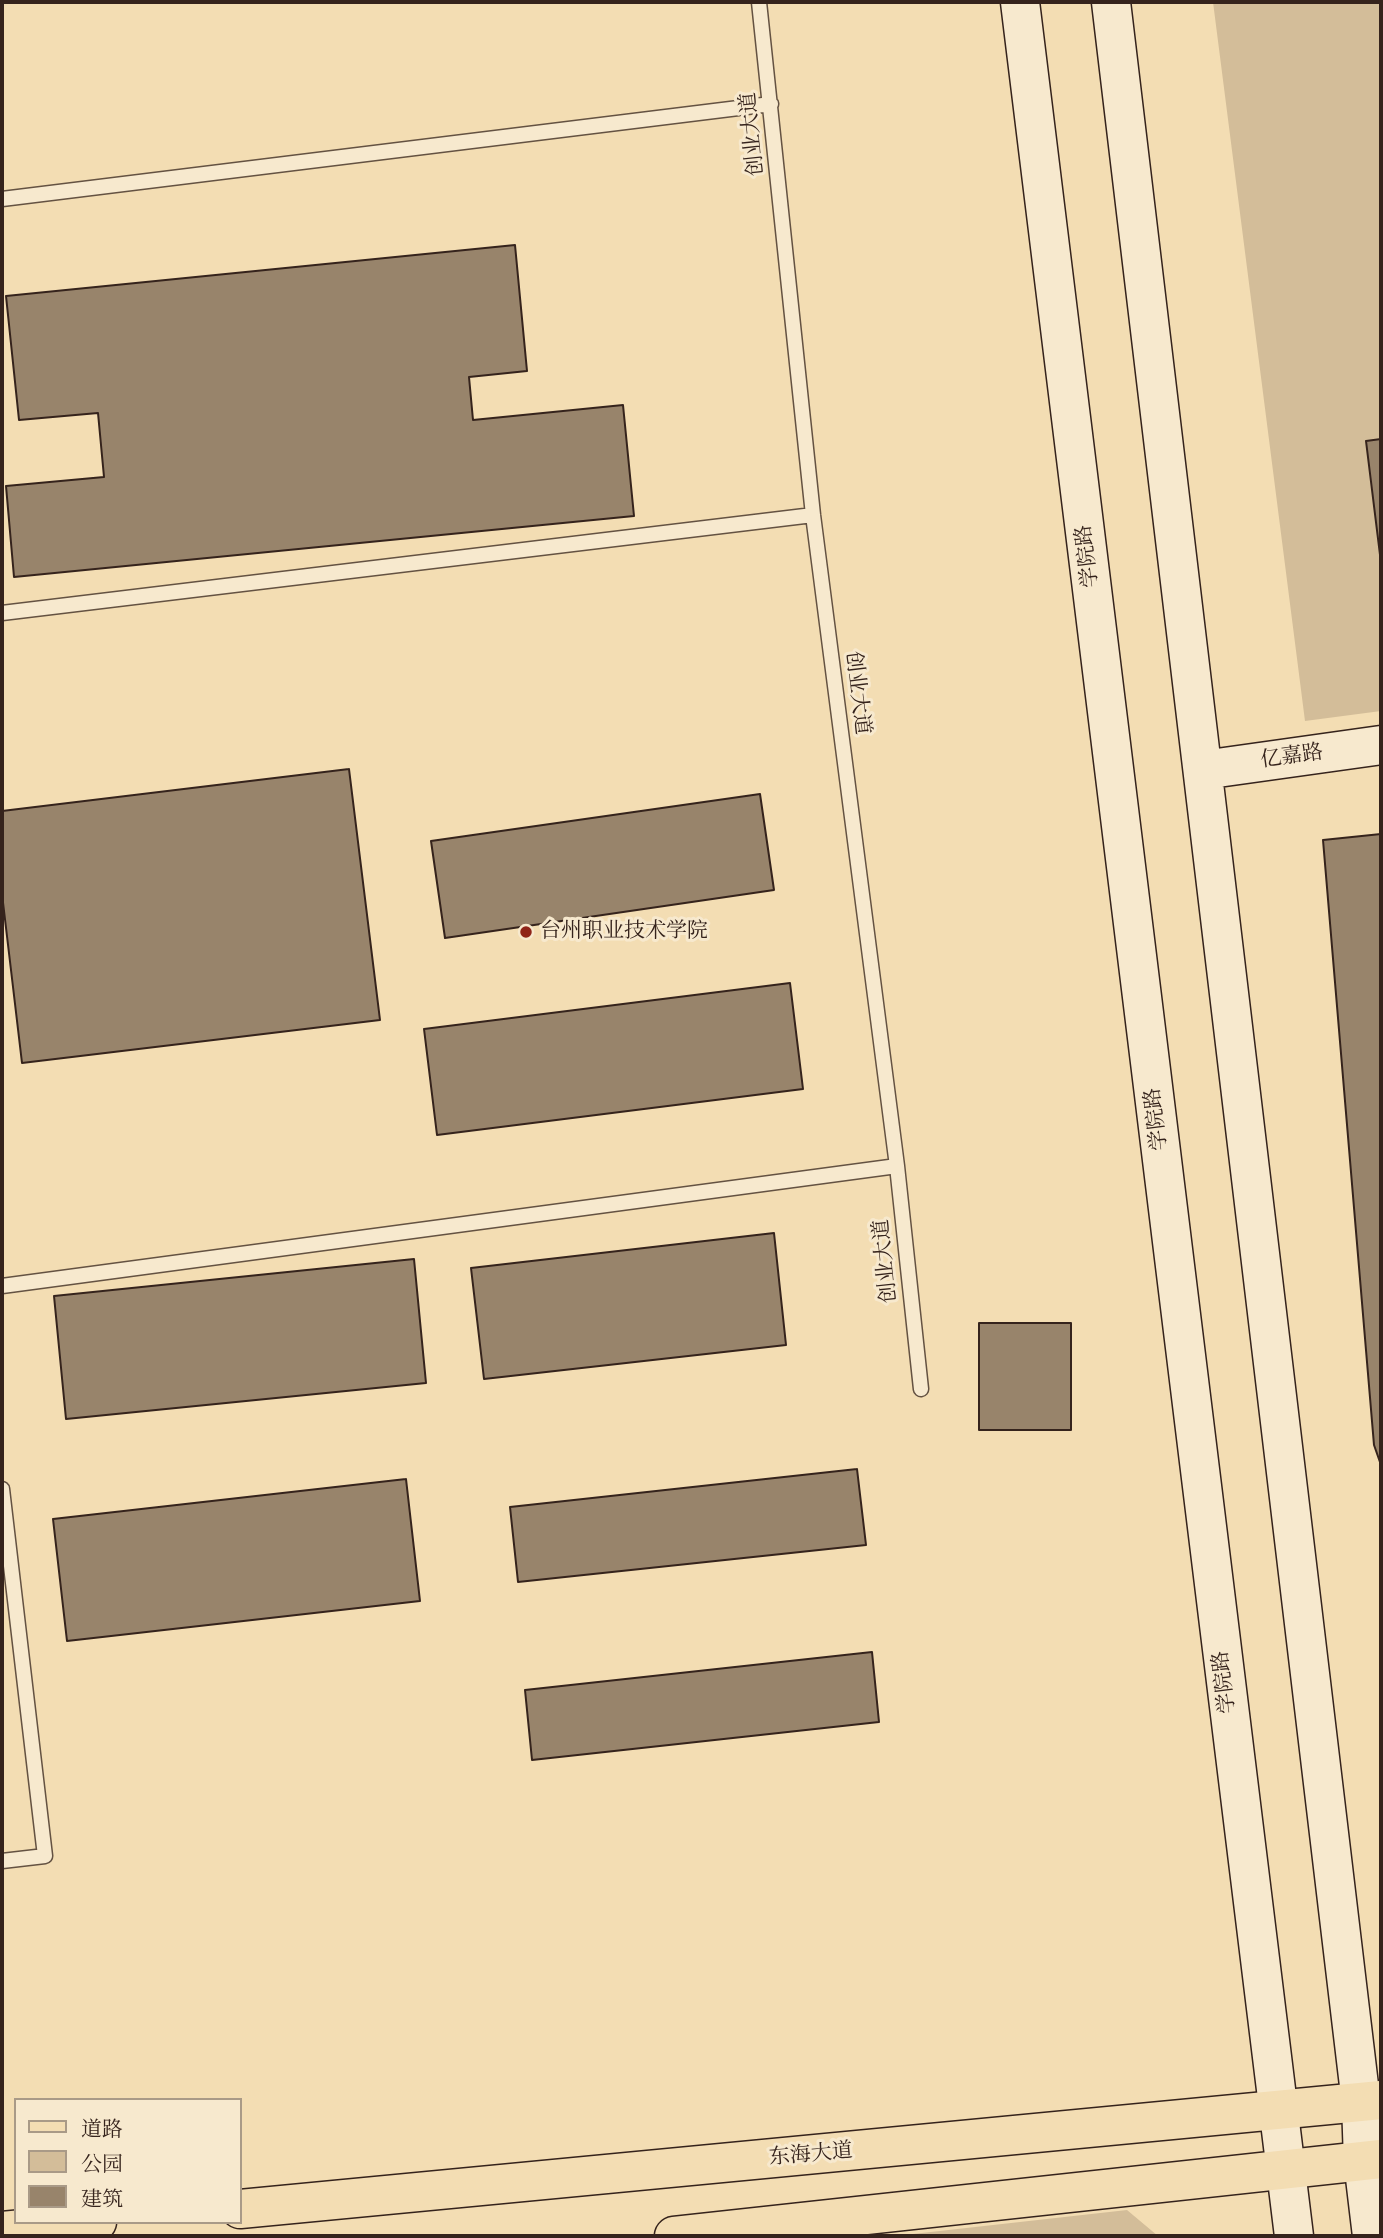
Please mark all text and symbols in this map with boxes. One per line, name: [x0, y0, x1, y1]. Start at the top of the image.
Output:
street label: 创业大道: [736, 91, 770, 177]
street label: 学院路: [1072, 523, 1104, 589]
street label: 创业大道: [839, 650, 875, 736]
street label: 亿嘉路: [1259, 740, 1325, 774]
place label: 台州职业技术学院: [540, 919, 708, 945]
marker: 台州职业技术学院: [518, 924, 534, 940]
street label: 学院路: [1141, 1086, 1173, 1152]
street label: 创业大道: [869, 1218, 903, 1304]
street label: 学院路: [1209, 1649, 1241, 1715]
legend: [14, 2098, 242, 2224]
text: 道路: [81, 2117, 123, 2141]
street label: 东海大道: [768, 2139, 854, 2171]
text: 公园: [81, 2152, 123, 2176]
text: 建筑: [81, 2187, 123, 2211]

